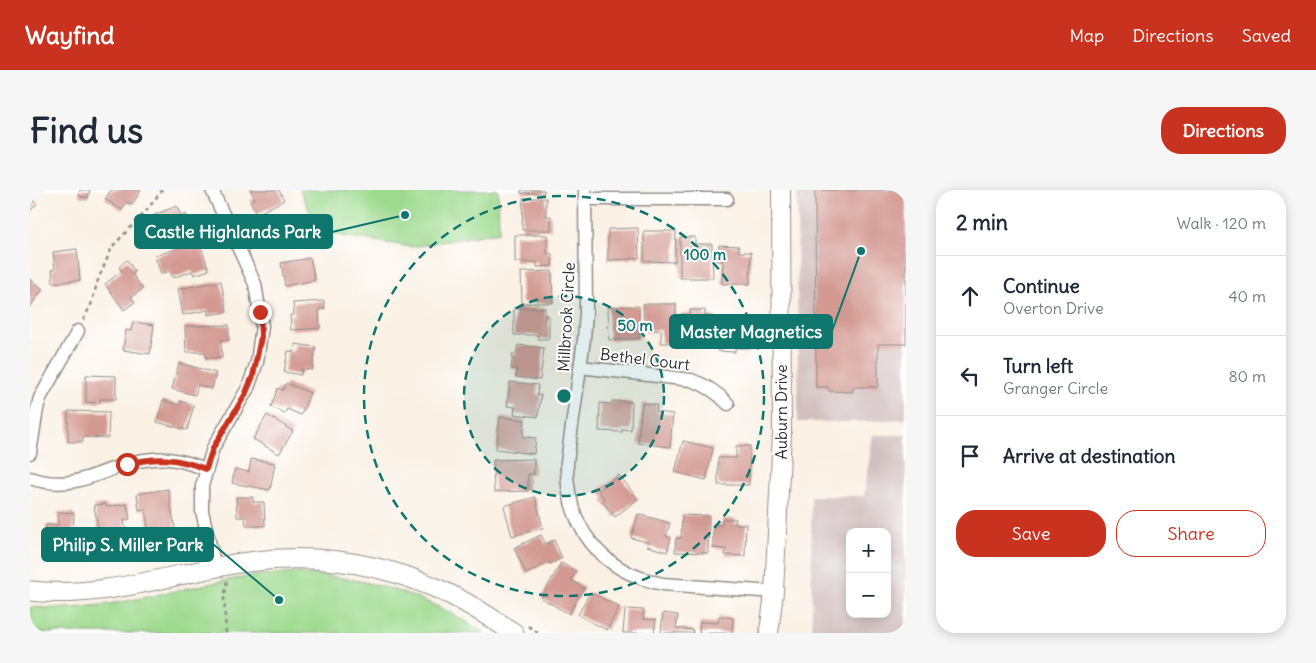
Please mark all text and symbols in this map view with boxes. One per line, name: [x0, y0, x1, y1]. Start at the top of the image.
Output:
text: Wayfind: [25, 20, 114, 50]
text: Map: [1069, 24, 1104, 47]
text: Directions: [1132, 24, 1214, 47]
text: Saved: [1242, 24, 1291, 47]
button: Directions: [1161, 107, 1286, 154]
text: Find us: [30, 108, 143, 152]
text: 2 min: [956, 209, 1008, 236]
text: Walk · 120 m: [1176, 213, 1266, 233]
callout: Castle Highlands Park: [135, 215, 332, 248]
text: Castle Highlands Park: [145, 220, 321, 243]
text: 100 m: [684, 245, 726, 264]
street label: Millbrook Circle: [553, 262, 579, 372]
text: Continue: [1003, 274, 1080, 298]
icon: ahead: [956, 282, 984, 310]
text: 40 m: [1228, 286, 1266, 306]
text: Overton Drive: [1003, 298, 1104, 318]
route end: [249, 301, 272, 324]
callout: Master Magnetics: [670, 315, 832, 348]
text: 50 m: [617, 316, 653, 335]
text: Master Magnetics: [680, 320, 822, 343]
street label: Bethel Court: [599, 344, 692, 375]
text: Turn left: [1003, 354, 1073, 378]
icon: left: [956, 362, 984, 390]
street label: Auburn Drive: [771, 364, 791, 460]
text: 80 m: [1228, 366, 1266, 386]
text: Granger Circle: [1003, 378, 1108, 398]
centre of rings: [555, 387, 573, 405]
icon: arrive: [956, 442, 984, 470]
text: Arrive at destination: [1003, 444, 1176, 468]
route start: [116, 453, 139, 476]
button: Save: [956, 510, 1106, 557]
button: Share: [1116, 510, 1266, 557]
callout: Philip S. Miller Park: [42, 528, 213, 561]
map controls: [846, 528, 891, 618]
button: +: [846, 528, 891, 573]
text: Philip S. Miller Park: [52, 533, 204, 556]
button: −: [846, 573, 891, 618]

